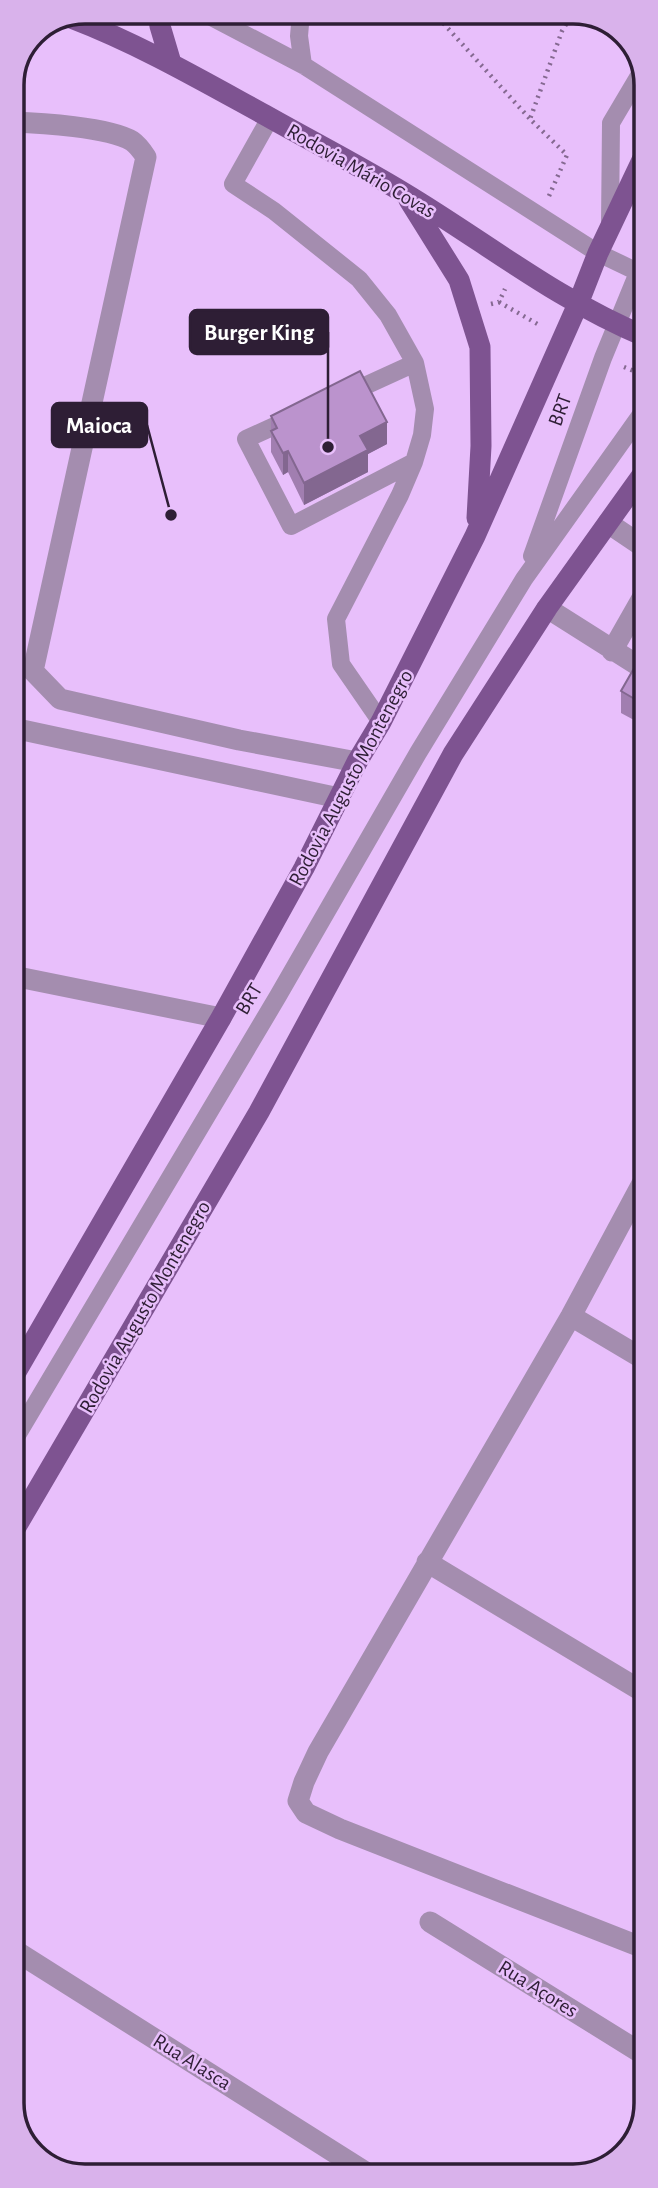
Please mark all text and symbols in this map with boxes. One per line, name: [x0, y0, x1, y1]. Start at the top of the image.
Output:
street label: Rodovia Mário Covas: [283, 120, 439, 222]
callout: Burger King: [190, 310, 328, 354]
text: Burger King: [204, 322, 314, 345]
street label: BRT: [545, 391, 575, 429]
callout: Maioca: [52, 403, 147, 447]
text: Maioca: [66, 415, 132, 438]
street label: Rodovia Augusto Montenegro: [285, 667, 417, 889]
street label: BRT: [232, 980, 266, 1018]
street label: Rodovia Augusto Montenegro: [76, 1197, 214, 1417]
street label: Rua Açores: [495, 1956, 581, 2022]
street label: Rua Alasca: [149, 2030, 235, 2094]

